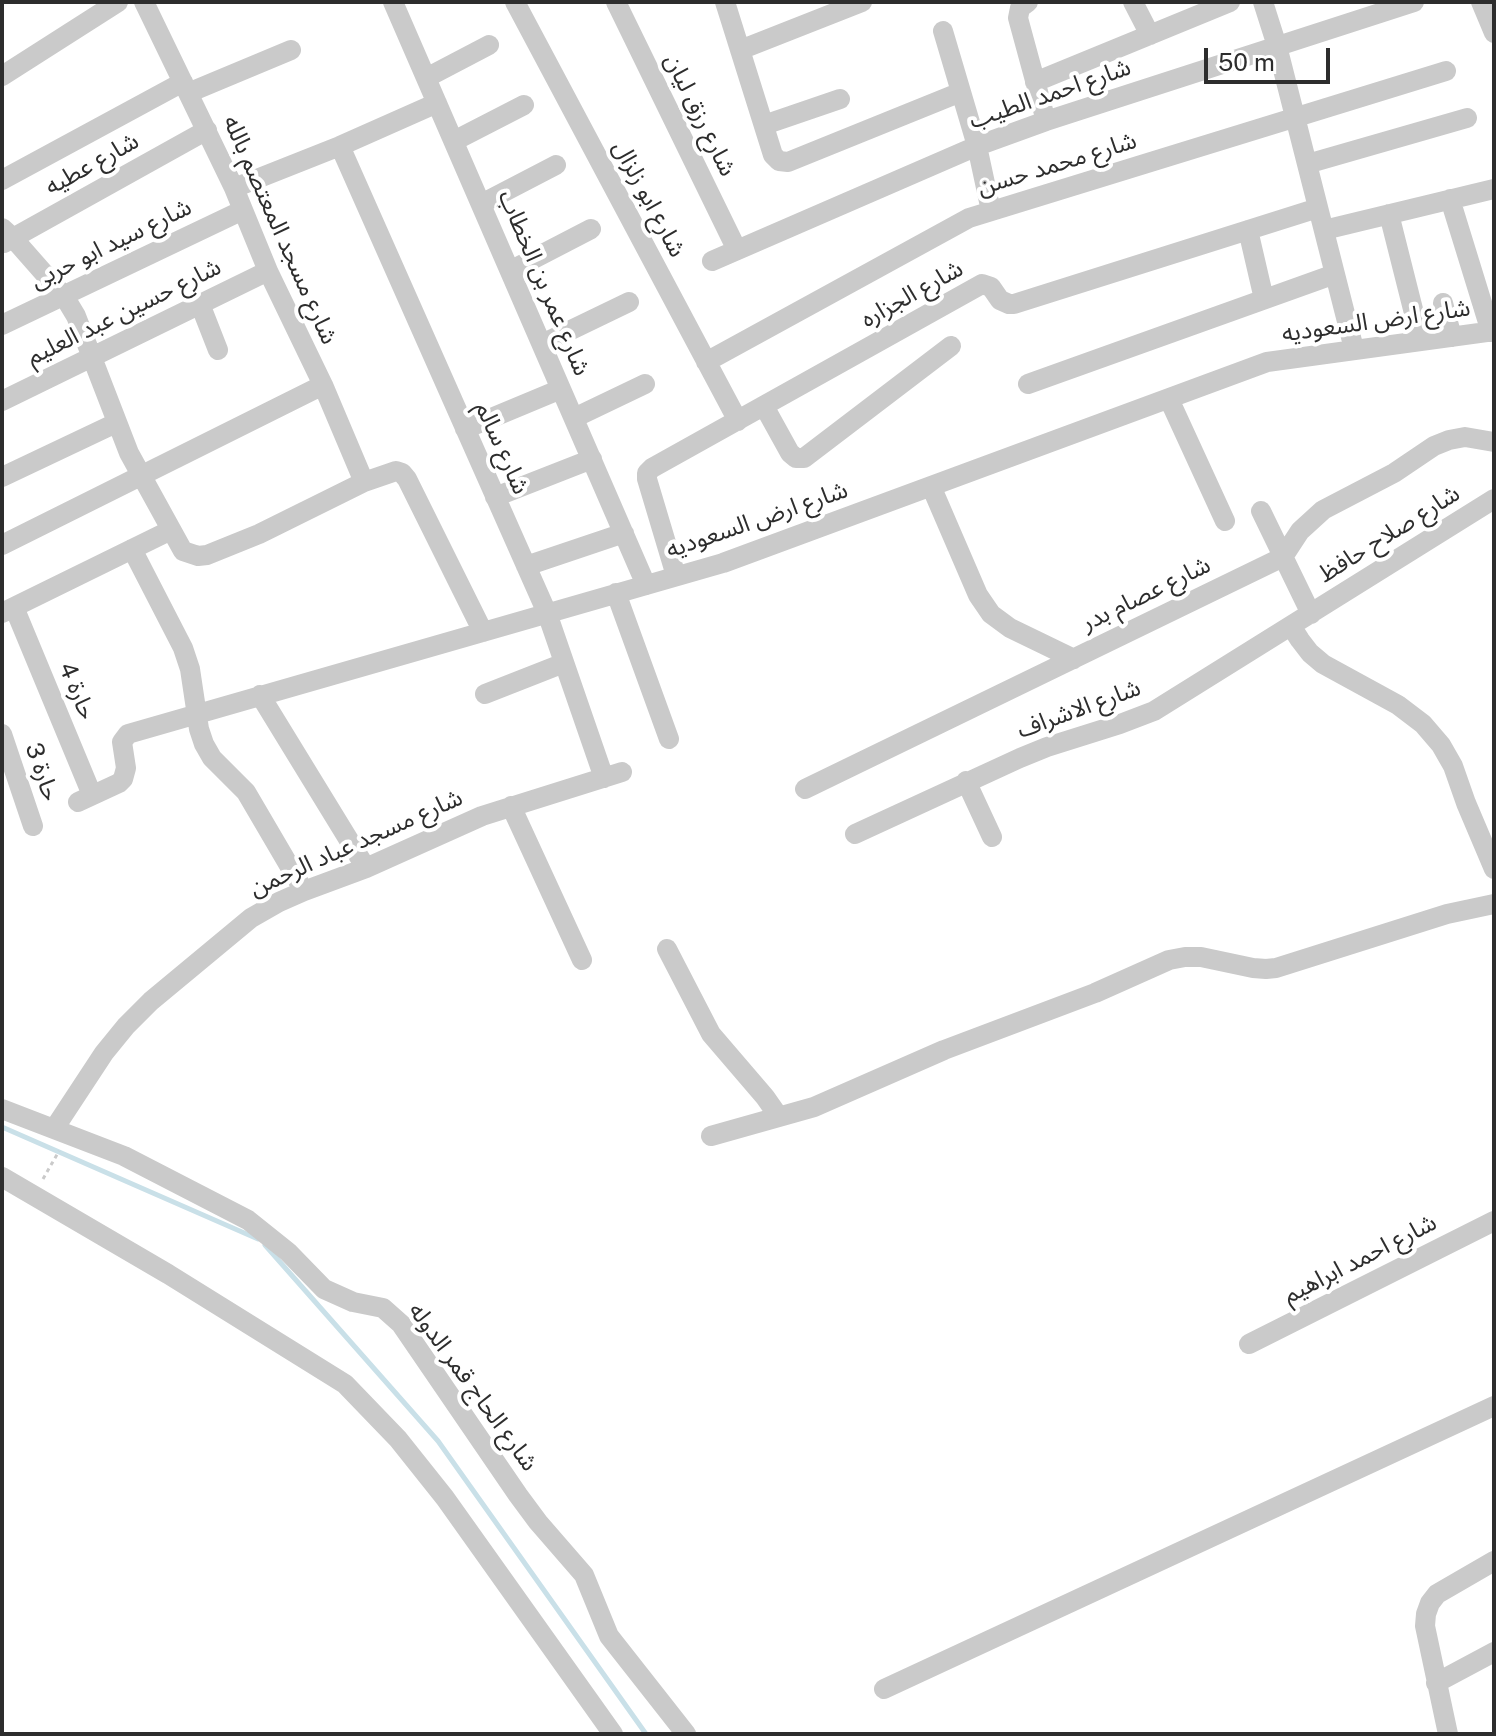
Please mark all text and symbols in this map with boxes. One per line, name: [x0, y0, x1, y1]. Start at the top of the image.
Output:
scale bar: [1208, 32, 1334, 82]
text: 50 m: [1218, 48, 1275, 76]
street label: شارع رزق ليان: [658, 49, 742, 181]
street label: شارع احمد الطيب: [965, 53, 1135, 135]
street label: شارع مسجد المعتصم بالله: [217, 111, 343, 349]
street label: شارع محمد حسن: [974, 126, 1140, 202]
street label: شارع عطيه: [40, 127, 144, 201]
street label: شارع ابو زلزال: [606, 136, 692, 262]
street label: شارع عمر بن الخطاب: [492, 186, 596, 380]
street label: شارع سيد ابو حربى: [26, 193, 196, 295]
street label: شارع حسين عبد العليم: [22, 252, 226, 372]
street label: شارع الجزاره: [856, 254, 968, 334]
street label: شارع ارض السعوديه: [1280, 294, 1472, 348]
street label: شارع سالم: [469, 397, 535, 499]
street label: شارع ارض السعوديه: [662, 475, 852, 565]
street label: شارع صلاح حافظ: [1313, 479, 1465, 589]
street label: شارع عصام بدر: [1077, 550, 1215, 638]
street label: حارة 4: [52, 658, 102, 724]
street label: شارع الاشراف: [1013, 673, 1145, 745]
street label: حارة 3: [19, 739, 65, 805]
street label: شارع مسجد عباد الرحمن: [245, 783, 467, 903]
street label: شارع احمد ابراهيم: [1279, 1208, 1441, 1310]
street label: شارع الحاج قمر الدوله: [402, 1297, 544, 1477]

